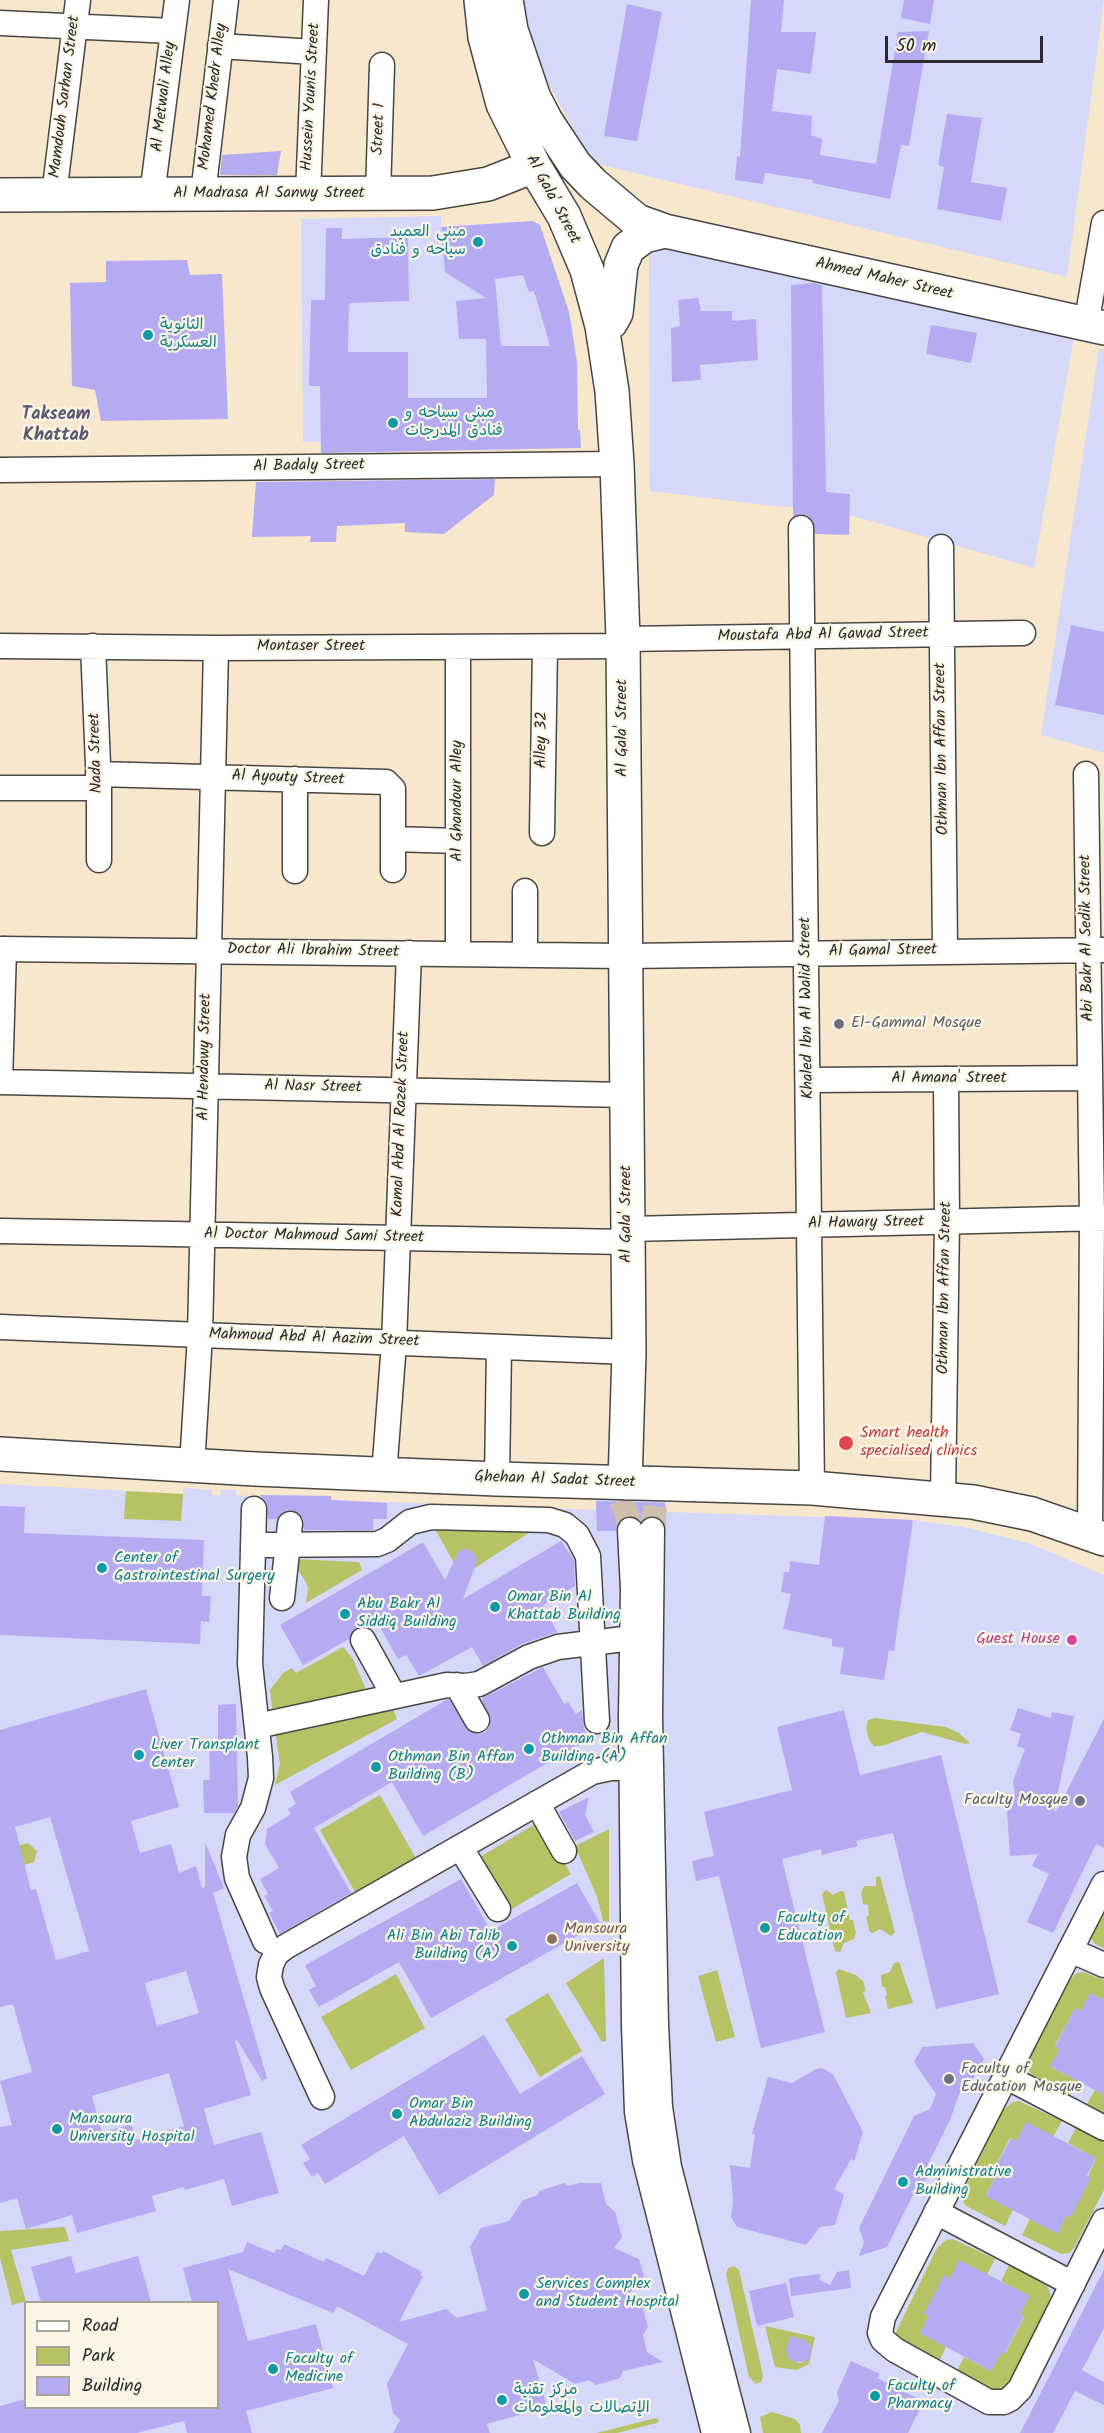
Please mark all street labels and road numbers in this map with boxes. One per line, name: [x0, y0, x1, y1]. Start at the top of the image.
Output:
street label: Mamdouh Sarhan Street: [46, 15, 86, 179]
street label: Hussein Younis Street: [299, 22, 325, 172]
street label: Mohamed Khedr Alley: [195, 23, 233, 171]
street label: Al Metwali Alley: [149, 41, 181, 153]
street label: Street 1: [369, 103, 391, 155]
street label: Al Gala' Street: [521, 152, 583, 248]
street label: Al Madrasa Al Sanwy Street: [173, 184, 365, 204]
street label: Ahmed Maher Street: [813, 255, 955, 305]
street label: Al Badaly Street: [253, 456, 365, 478]
street label: Moustafa Abd Al Gawad Street: [717, 625, 929, 647]
street label: Montaser Street: [257, 637, 365, 657]
street label: Othman Ibn Affan Street: [932, 662, 954, 836]
street label: Al Gala' Street: [613, 679, 633, 777]
street label: Alley 32: [533, 711, 553, 769]
street label: Nada Street: [86, 712, 108, 794]
street label: Al Ghandour Alley: [448, 740, 468, 862]
street label: Al Ayouty Street: [231, 767, 345, 791]
street label: Abi Bakr Al Sedik Street: [1077, 854, 1099, 1022]
street label: Khaled Ibn Al Walid Street: [797, 917, 819, 1099]
street label: Doctor Ali Ibrahim Street: [227, 941, 399, 963]
street label: Al Gamal Street: [829, 941, 937, 963]
street label: Al Hendawy Street: [195, 993, 217, 1121]
street label: Kamal Abd Al Razek Street: [389, 1031, 415, 1217]
street label: Al Amana' Street: [891, 1069, 1007, 1089]
street label: Al Nasr Street: [264, 1078, 362, 1098]
street label: Al Gala' Street: [617, 1165, 637, 1263]
street label: Othman Ibn Affan Street: [935, 1201, 957, 1375]
street label: Al Hawary Street: [808, 1213, 924, 1235]
street label: Al Doctor Mahmoud Sami Street: [204, 1225, 424, 1249]
street label: Mahmoud Abd Al Aazim Street: [208, 1326, 420, 1352]
street label: Ghehan Al Sadat Street: [474, 1469, 636, 1493]

